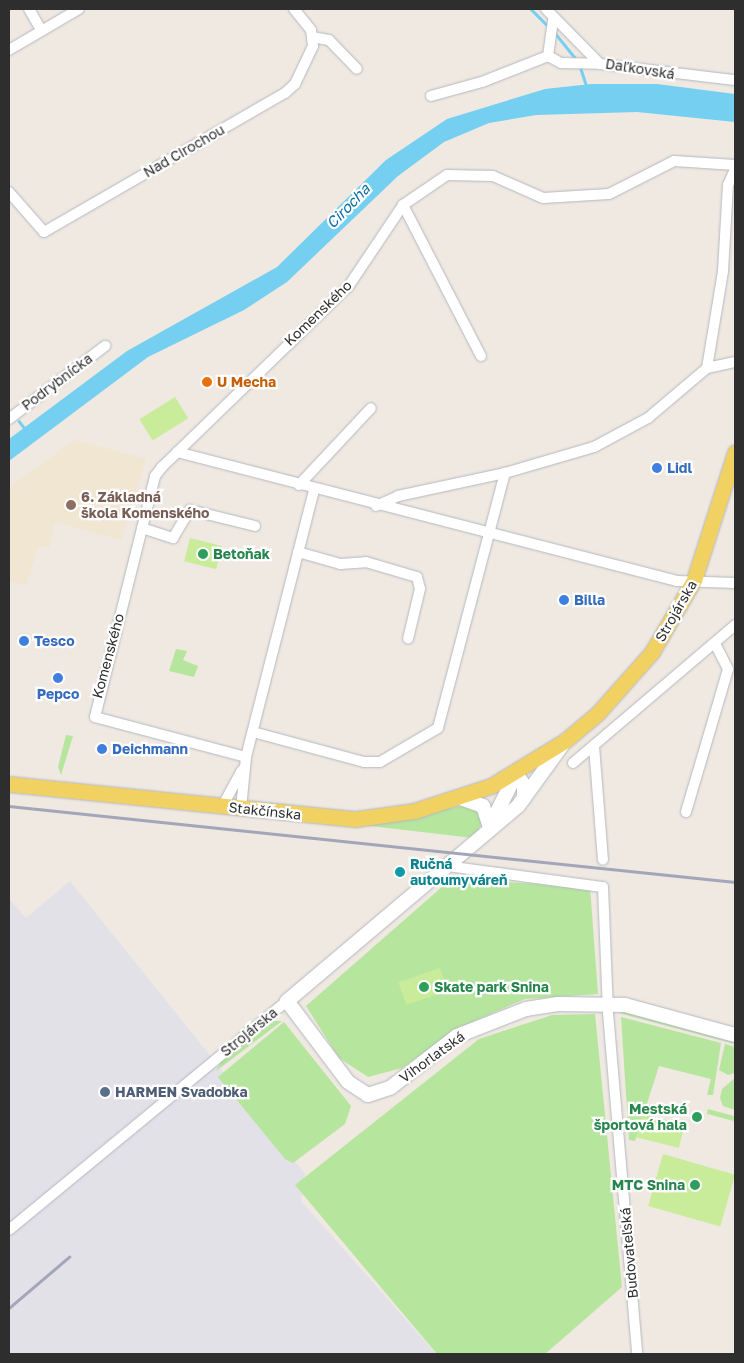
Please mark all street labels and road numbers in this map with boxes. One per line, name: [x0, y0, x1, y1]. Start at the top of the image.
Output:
street label: Daľkovská: [604, 55, 676, 83]
street label: Nad Cirochou: [140, 121, 228, 181]
street label: Komenského: [281, 277, 355, 349]
street label: Podrybnícka: [18, 350, 96, 414]
street label: Strojárska: [652, 577, 700, 645]
street label: Komenského: [89, 612, 127, 700]
street label: Stakčínska: [228, 799, 302, 823]
street label: Strojárska: [217, 1004, 281, 1060]
street label: Vihorlatská: [396, 1028, 468, 1086]
street label: Budovateľská: [617, 1207, 641, 1299]

